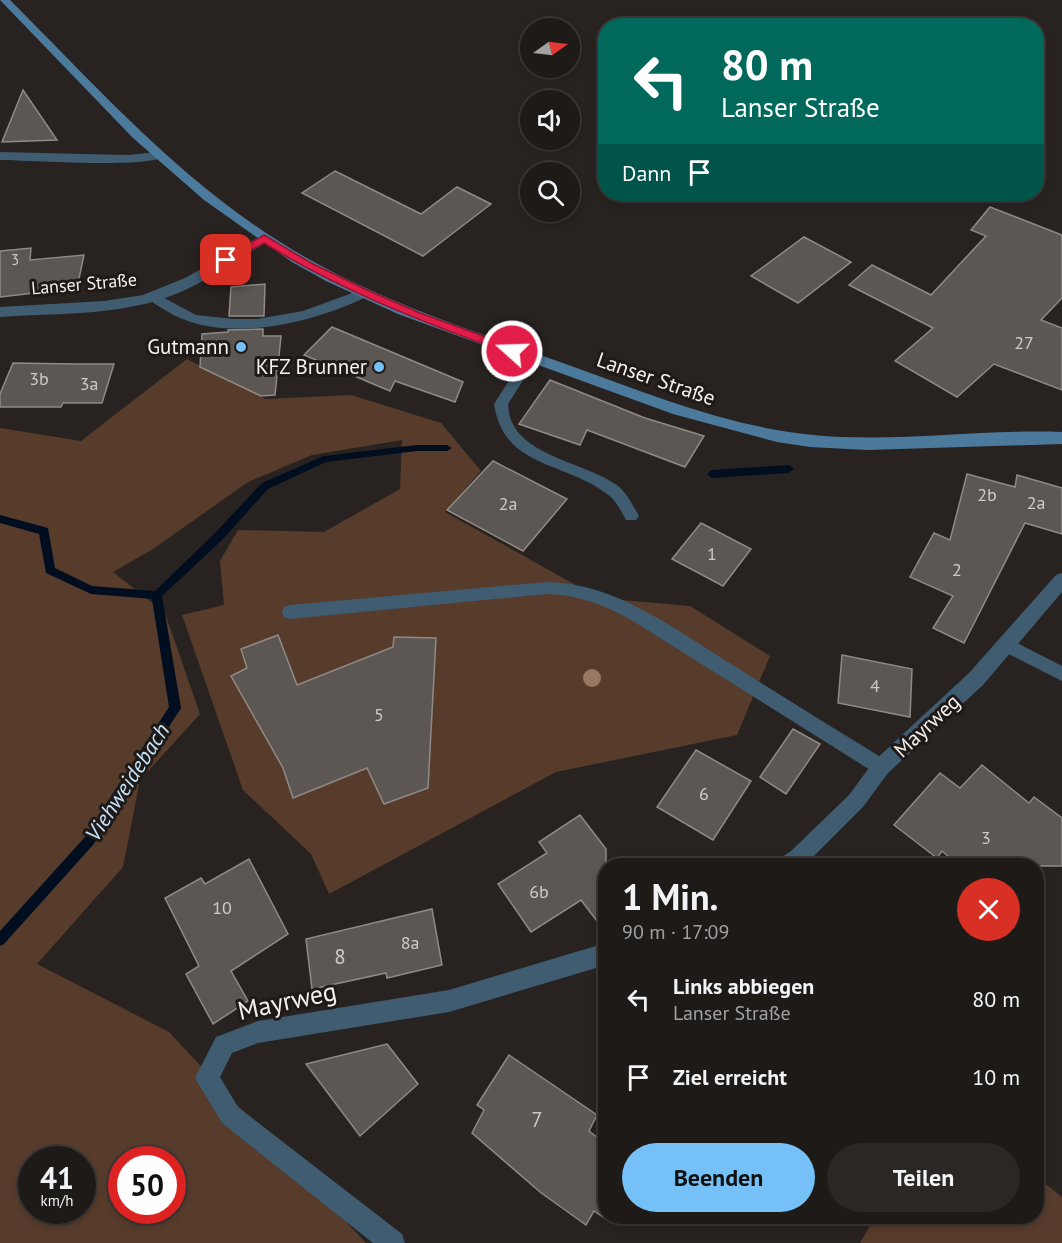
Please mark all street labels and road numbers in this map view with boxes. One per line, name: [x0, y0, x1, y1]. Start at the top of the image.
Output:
street label: Lanser Straße: [30, 267, 138, 300]
street label: Lanser Straße: [593, 346, 719, 411]
street label: Mayrweg: [888, 688, 965, 763]
street label: Mayrweg: [234, 974, 339, 1027]

